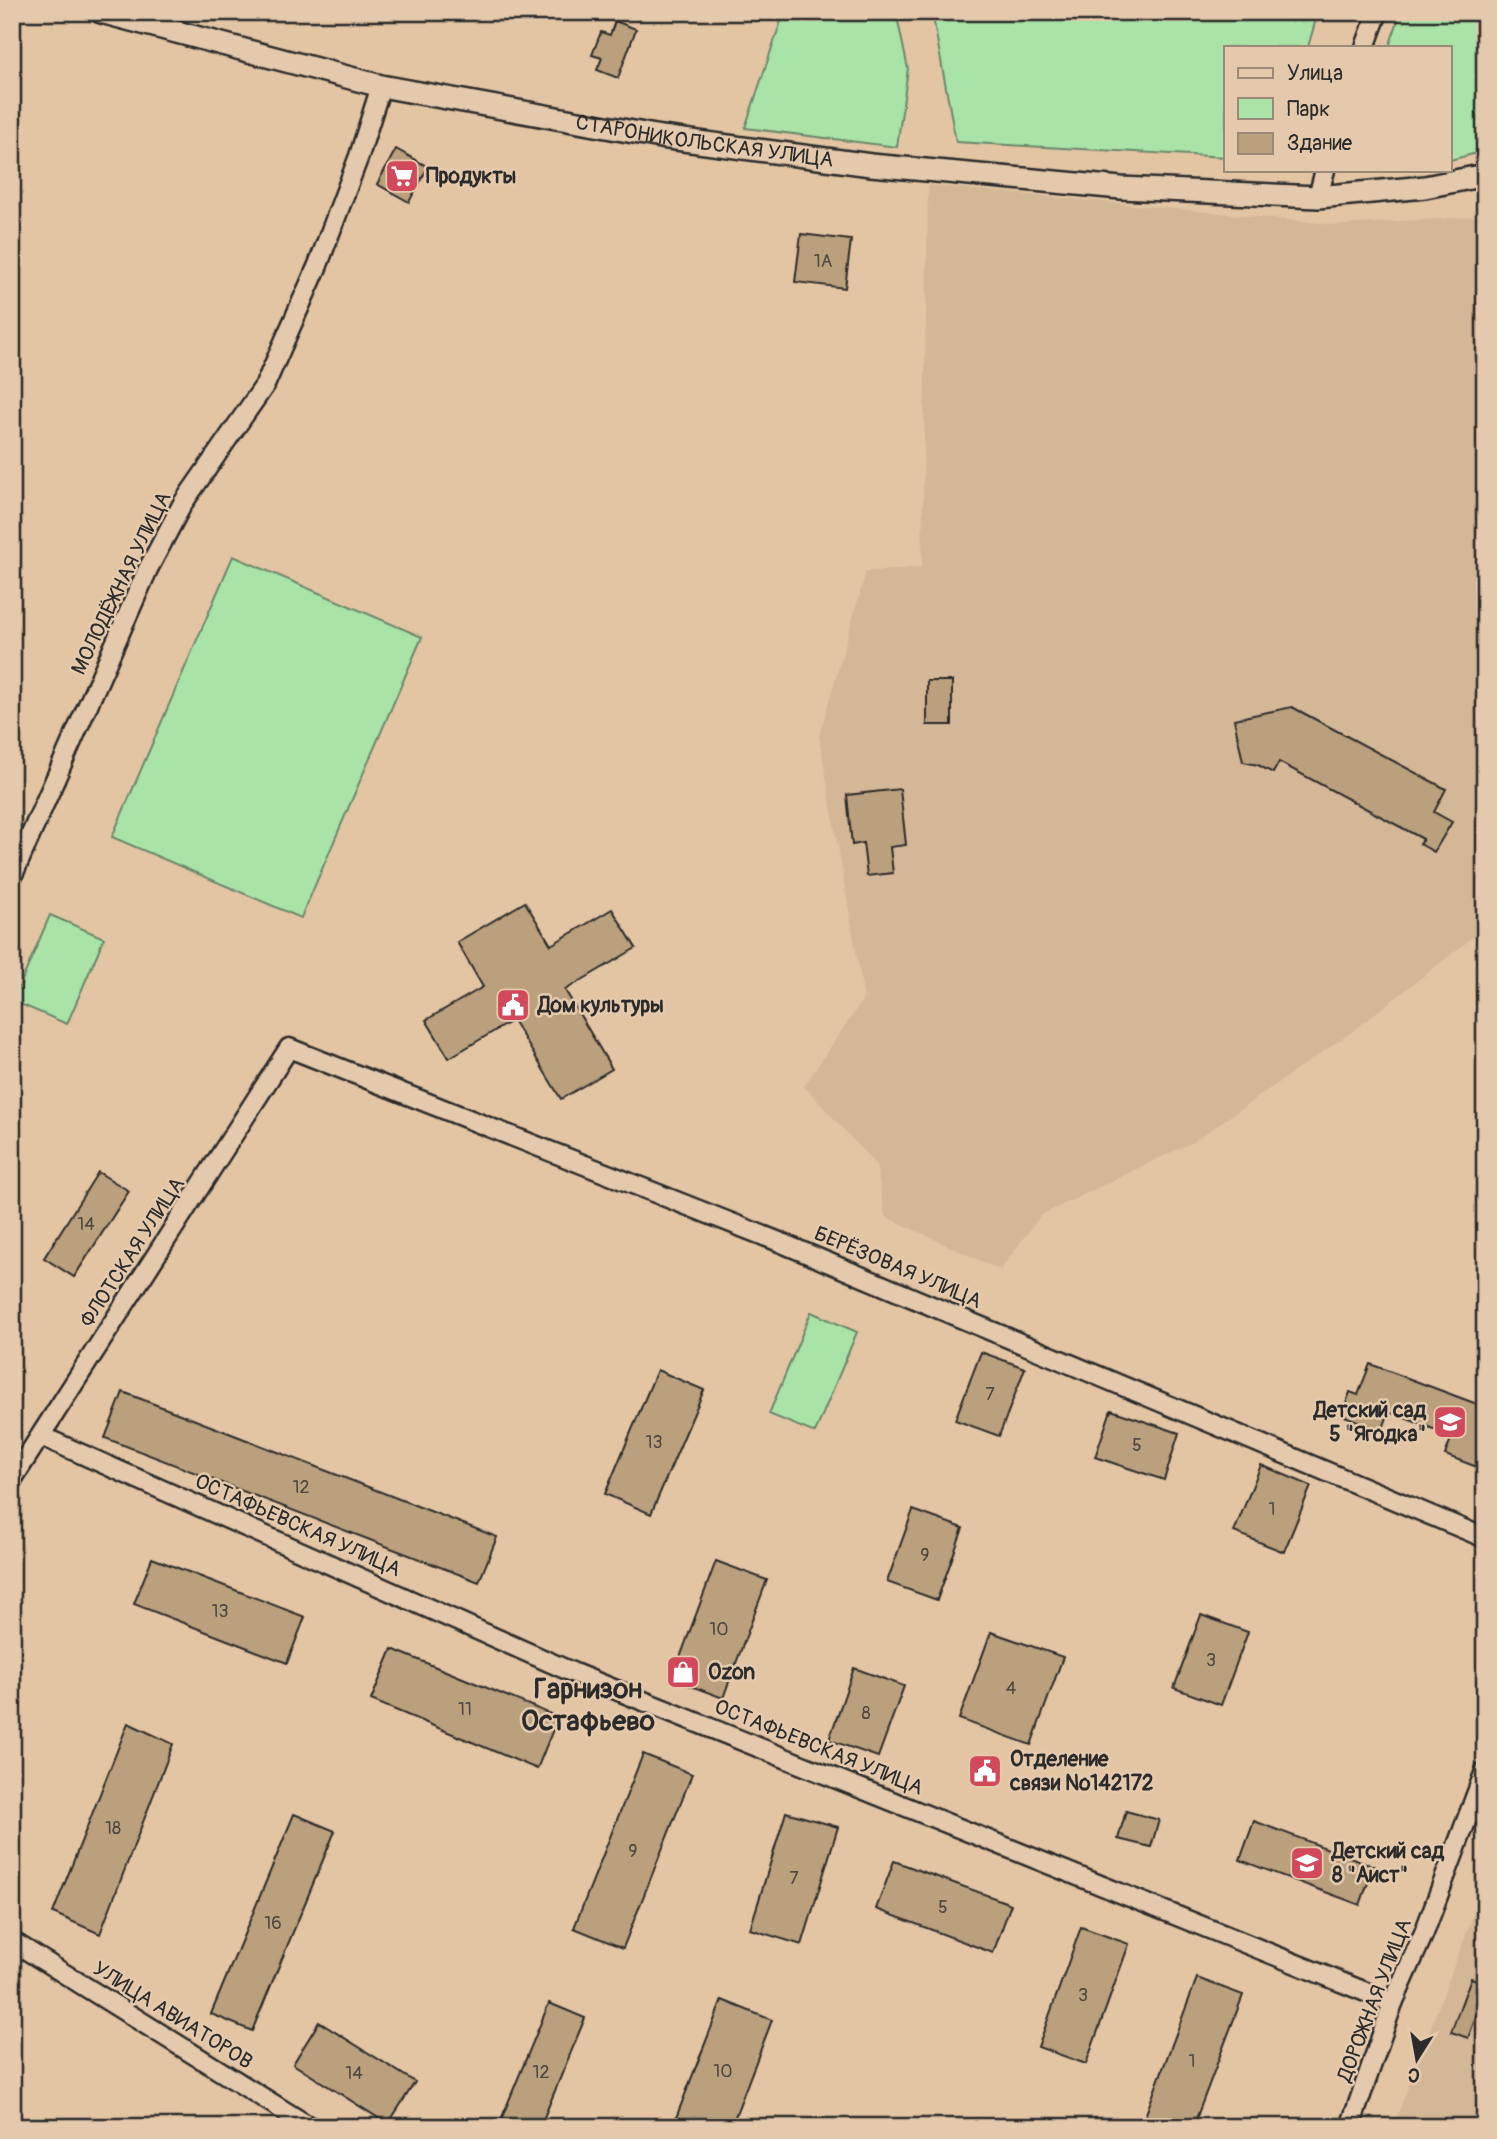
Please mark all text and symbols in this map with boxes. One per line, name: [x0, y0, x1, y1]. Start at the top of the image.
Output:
legend: [1224, 46, 1452, 172]
text: Улица: [1287, 60, 1343, 87]
text: Парк: [1287, 96, 1330, 123]
street label: СТАРОНИКОЛЬСКАЯ УЛИЦА: [573, 109, 835, 174]
text: Здание: [1287, 130, 1353, 157]
supermarket icon: Продукты: [383, 157, 421, 195]
place label: Продукты: [426, 163, 516, 190]
house number: 1А: [814, 250, 833, 273]
street label: МОЛОДЁЖНАЯ УЛИЦА: [65, 487, 178, 679]
public building icon: Дом культуры: [494, 986, 532, 1024]
place label: Дом культуры: [536, 992, 664, 1019]
street label: ФЛОТСКАЯ УЛИЦА: [74, 1172, 191, 1332]
house number: 14: [77, 1213, 95, 1236]
street label: БЕРЁЗОВАЯ УЛИЦА: [810, 1220, 986, 1315]
house number: 7: [985, 1383, 995, 1406]
place label: Детский сад 5 "Ягодка": [1312, 1397, 1426, 1448]
school or university icon: Детский сад 5 "Ягодка": [1431, 1403, 1469, 1441]
house number: 13: [645, 1431, 663, 1454]
house number: 5: [1132, 1434, 1142, 1457]
street label: ОСТАФЬЕВСКАЯ УЛИЦА: [191, 1468, 405, 1583]
house number: 12: [292, 1476, 310, 1499]
house number: 1: [1268, 1498, 1276, 1521]
house number: 9: [920, 1544, 930, 1567]
house number: 13: [211, 1600, 229, 1623]
house number: 10: [709, 1618, 729, 1641]
house number: 3: [1206, 1649, 1216, 1672]
shop icon: Ozon: [664, 1653, 702, 1691]
place label: Ozon: [708, 1659, 755, 1686]
district label: Гарнизон Остафьево: [521, 1672, 655, 1739]
house number: 4: [1006, 1677, 1017, 1700]
street label: ОСТАФЬЕВСКАЯ УЛИЦА: [710, 1693, 927, 1802]
house number: 11: [458, 1698, 472, 1721]
house number: 8: [861, 1702, 871, 1725]
place label: Отделение связи №142172: [1009, 1746, 1154, 1797]
public building icon: Отделение связи №142172: [966, 1752, 1004, 1790]
house number: 18: [105, 1817, 121, 1840]
place label: Детский сад 8 "Аист": [1330, 1838, 1444, 1889]
house number: 9: [628, 1840, 638, 1863]
school or university icon: Детский сад 8 "Аист": [1288, 1844, 1326, 1882]
house number: 7: [789, 1867, 799, 1890]
house number: 5: [938, 1896, 948, 1919]
house number: 16: [264, 1912, 282, 1935]
street label: ДОРОЖНАЯ УЛИЦА: [1331, 1915, 1418, 2086]
street label: УЛИЦА АВИАТОРОВ: [88, 1955, 258, 2075]
house number: 3: [1078, 1984, 1088, 2007]
north arrow: [1382, 2024, 1452, 2094]
house number: 1: [1188, 2050, 1196, 2073]
house number: 10: [713, 2060, 733, 2083]
house number: 12: [532, 2061, 550, 2084]
house number: 14: [345, 2062, 363, 2085]
text: С: [1406, 2062, 1422, 2088]

